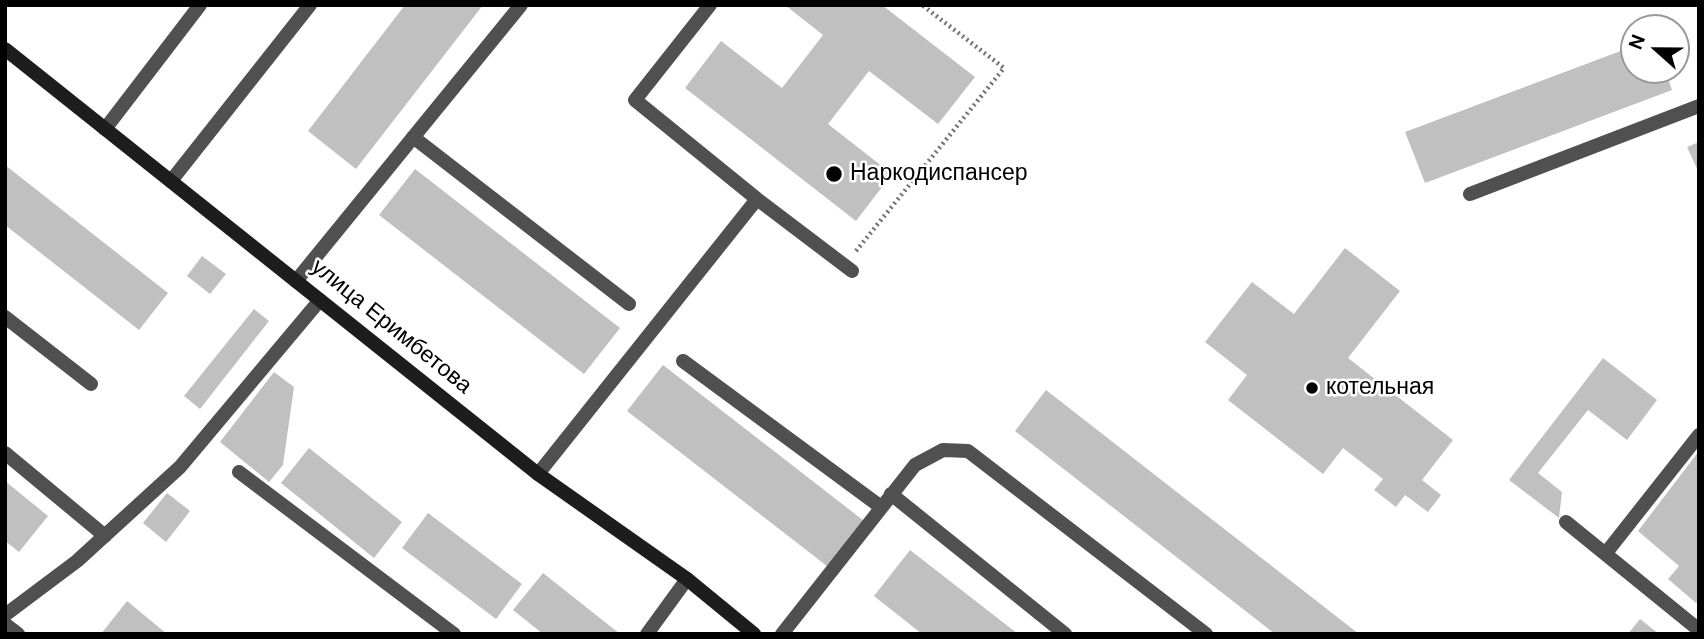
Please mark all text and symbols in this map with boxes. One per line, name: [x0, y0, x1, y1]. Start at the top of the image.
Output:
north arrow: [1620, 14, 1690, 84]
text: N: [1623, 31, 1651, 53]
place label: Наркодиспансер: [850, 160, 1028, 188]
marker: Наркодиспансер: [824, 164, 844, 184]
street label: улица Еримбетова: [305, 254, 477, 400]
place label: котельная: [1326, 374, 1434, 402]
marker: котельная: [1304, 380, 1320, 396]

